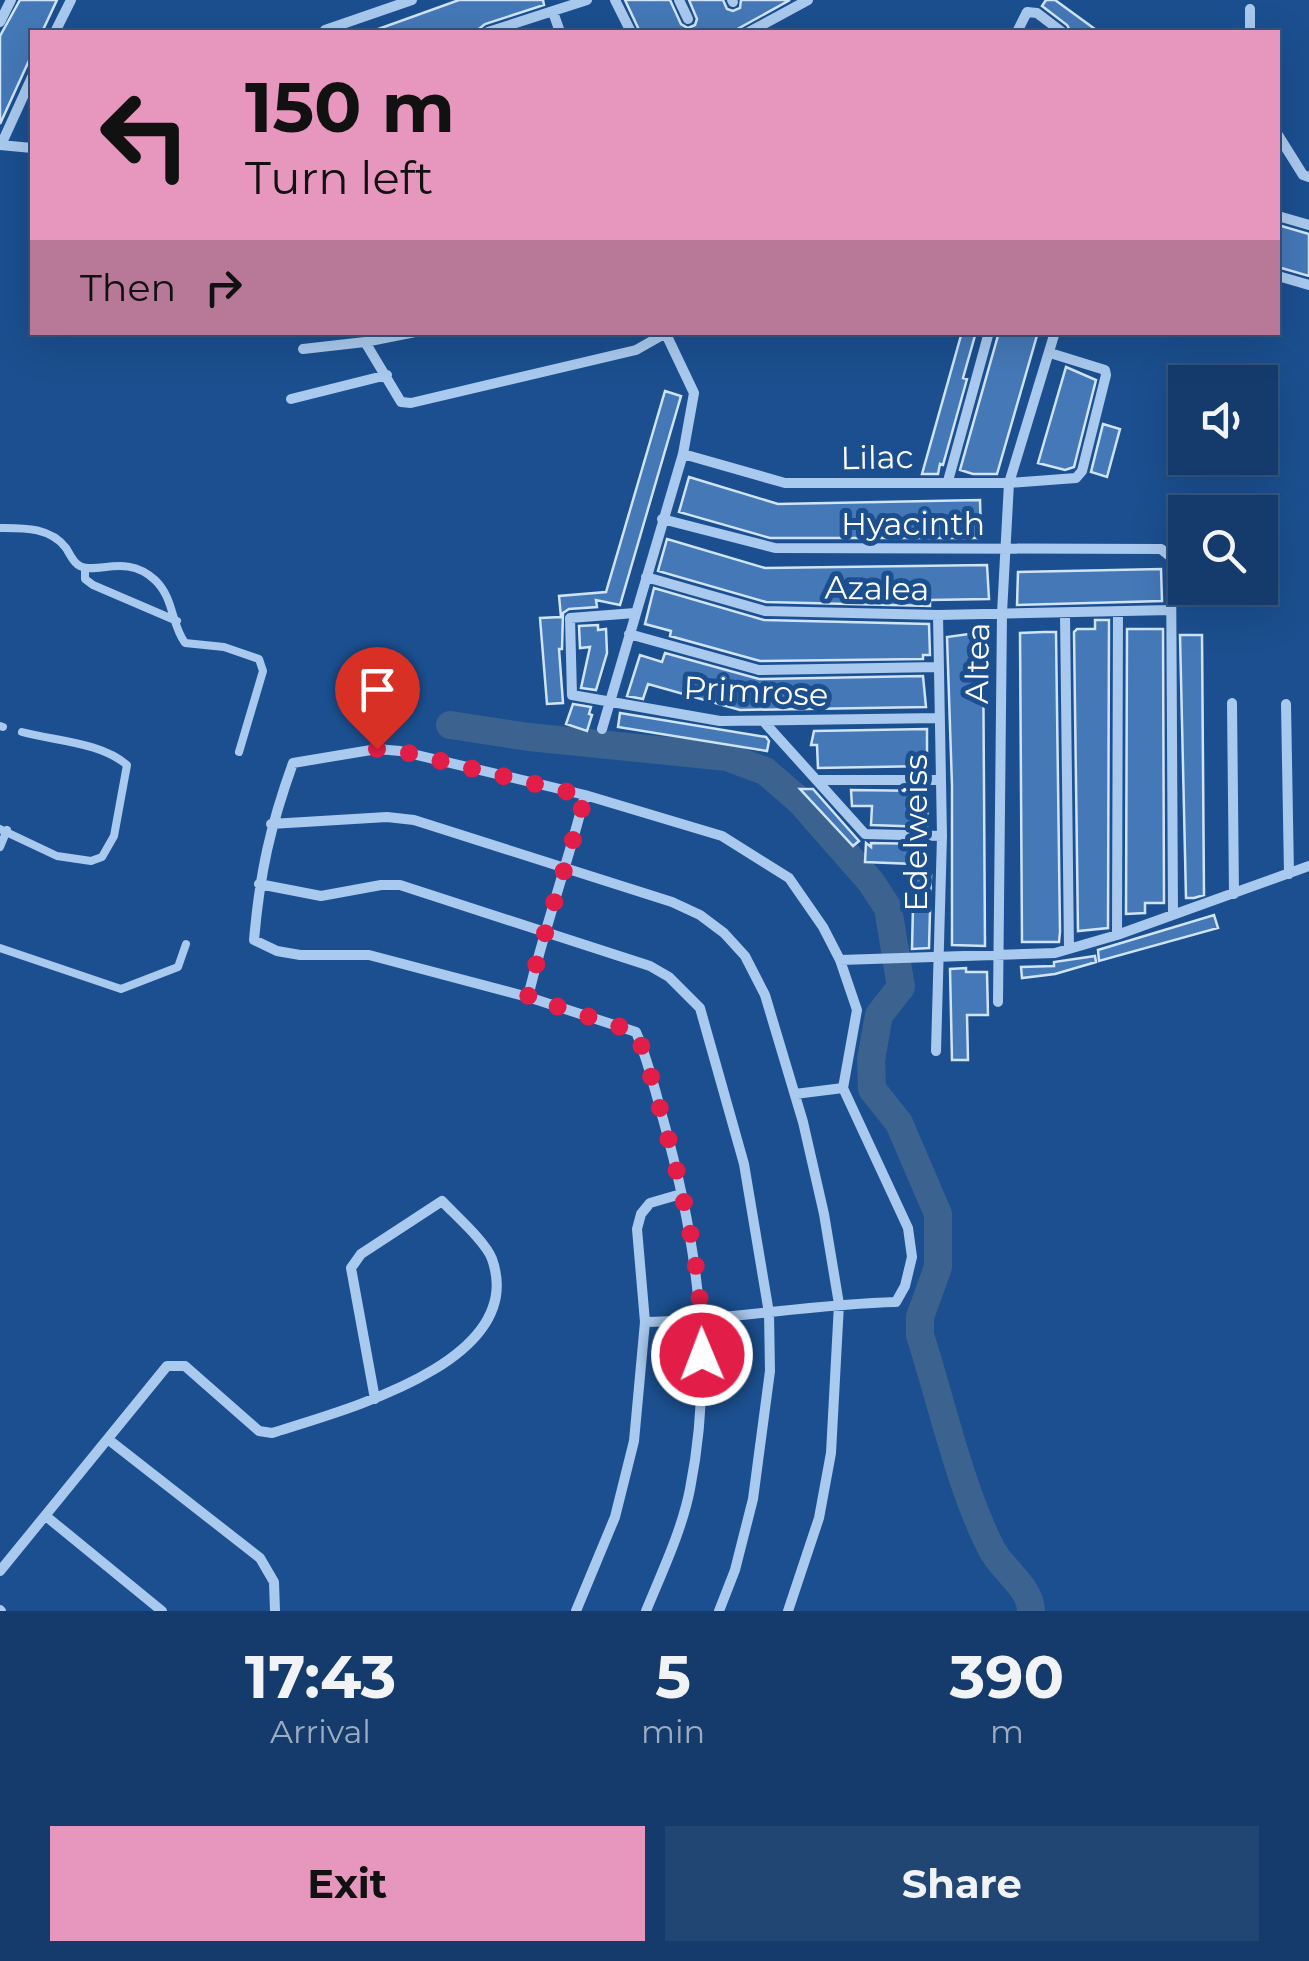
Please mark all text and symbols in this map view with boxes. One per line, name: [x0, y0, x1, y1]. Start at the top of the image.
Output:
text: 150 m: [245, 64, 455, 150]
icon: left: [80, 70, 210, 200]
text: Turn left: [245, 150, 433, 205]
icon: right: [196, 260, 251, 315]
text: Then: [80, 264, 176, 311]
map controls: [1168, 365, 1278, 605]
button: sound: [1168, 365, 1278, 475]
street label: Lilac: [840, 437, 914, 477]
button: search: [1168, 495, 1278, 605]
street label: Hyacinth: [841, 504, 985, 543]
street label: Azalea: [824, 568, 930, 608]
street label: Altea: [957, 622, 997, 704]
pin: [335, 647, 420, 750]
icon: arrive: [350, 662, 405, 717]
street label: Primrose: [683, 668, 829, 714]
street label: Edelweiss: [896, 754, 935, 912]
position arrow: [650, 1303, 754, 1407]
text: 17:43: [245, 1640, 396, 1713]
text: 5: [655, 1640, 691, 1713]
text: 390: [950, 1640, 1064, 1713]
text: Arrival: [270, 1712, 371, 1751]
text: min: [641, 1712, 705, 1751]
text: m: [990, 1712, 1024, 1751]
button: Exit: [50, 1826, 645, 1941]
button: Share: [665, 1826, 1259, 1941]

